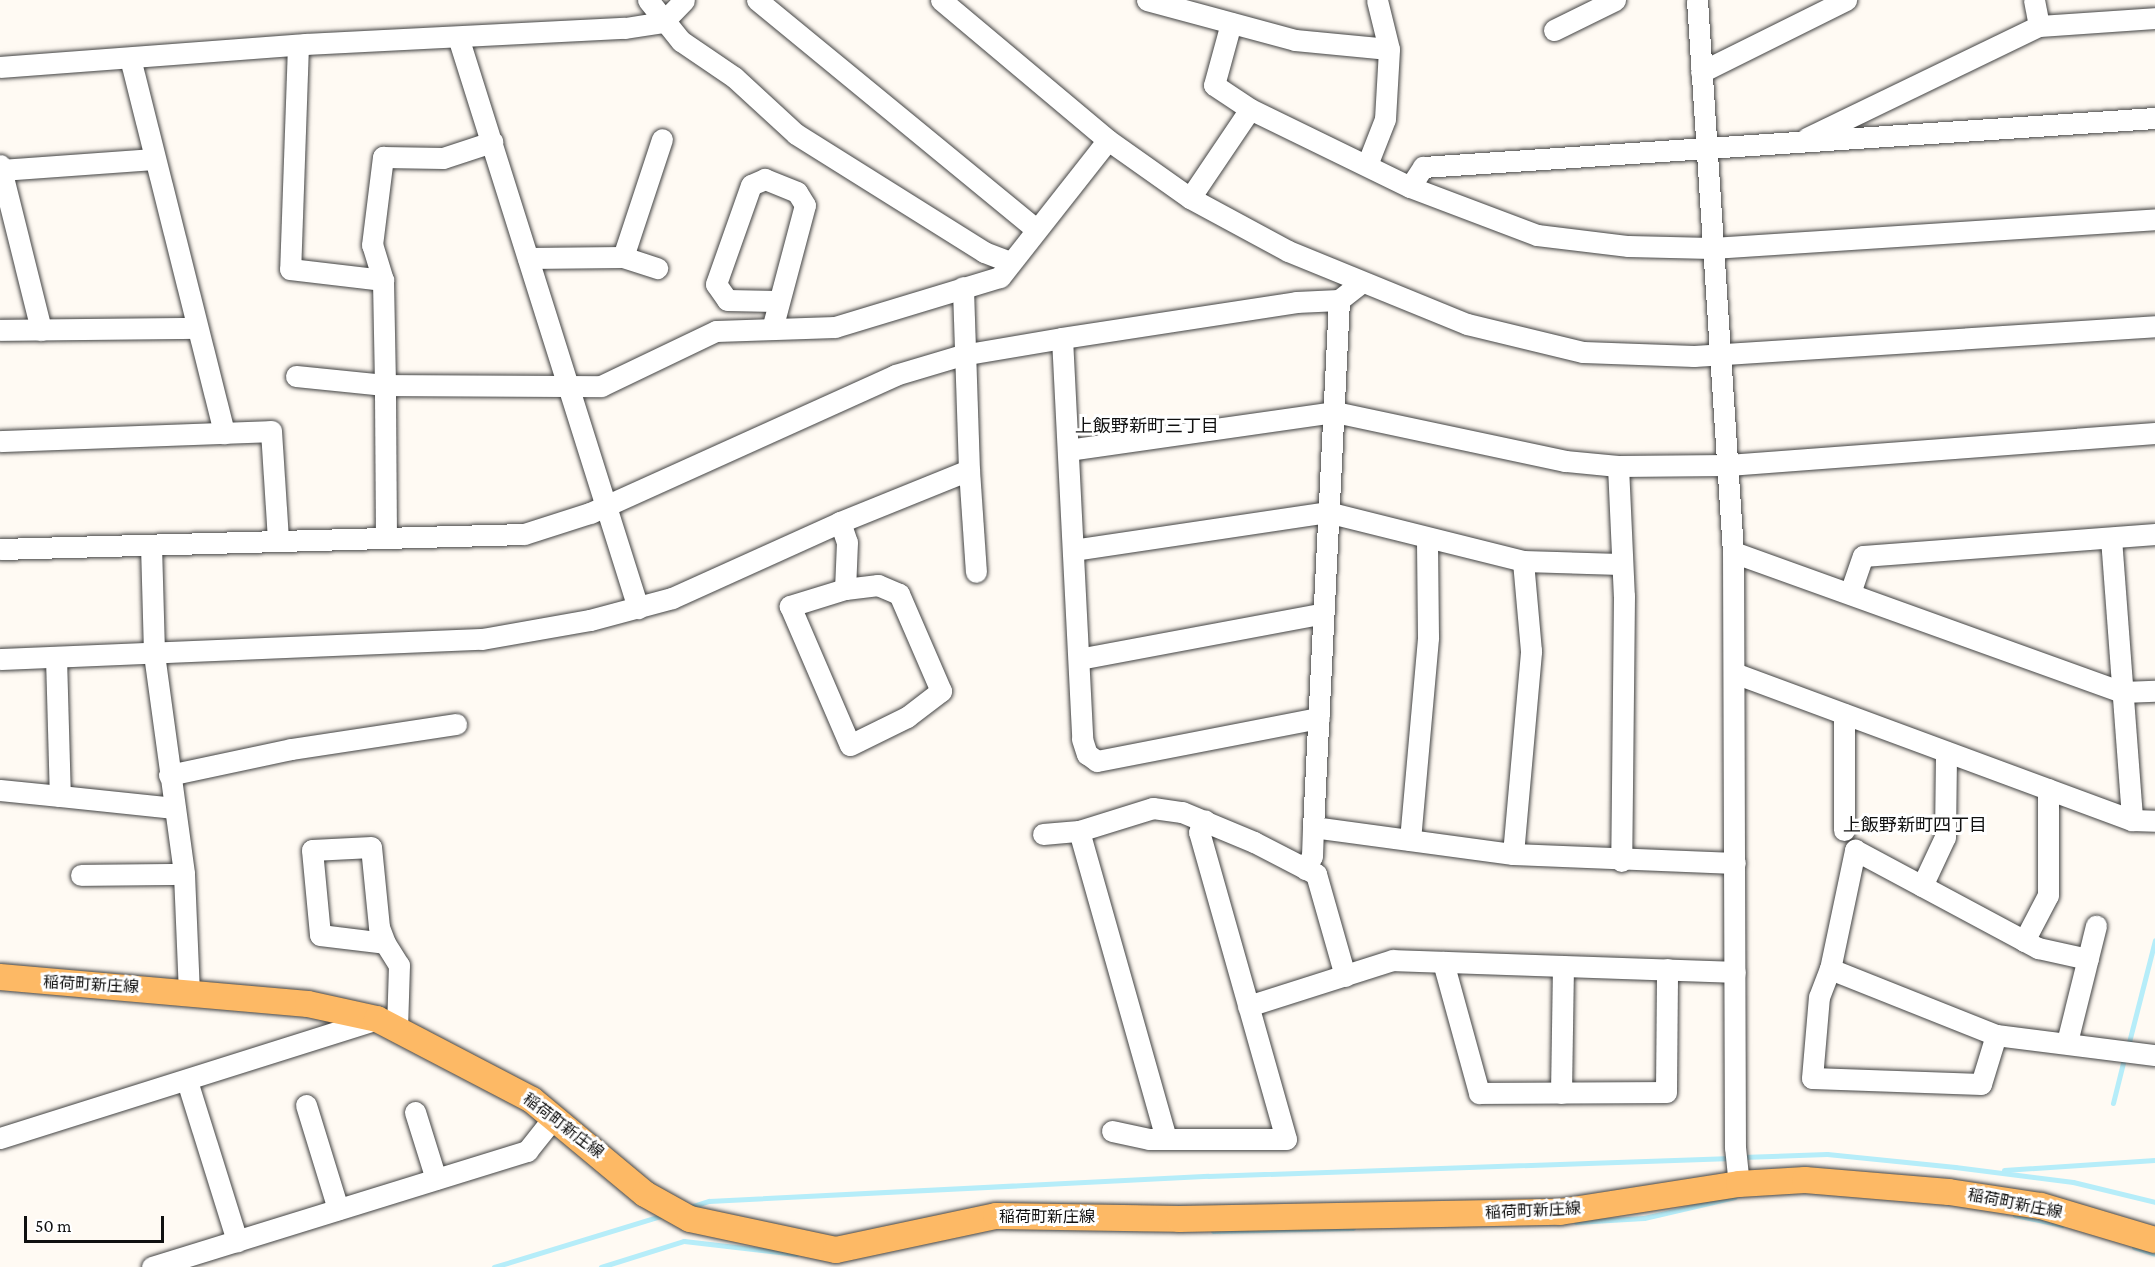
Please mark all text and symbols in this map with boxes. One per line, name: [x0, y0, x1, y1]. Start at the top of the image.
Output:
district label: 上飯野新町三丁目: [1075, 415, 1219, 437]
district label: 上飯野新町四丁目: [1843, 814, 1987, 836]
street label: 稲荷町新庄線: [43, 973, 139, 997]
street label: 稲荷町新庄線: [519, 1089, 607, 1163]
street label: 稲荷町新庄線: [1966, 1185, 2064, 1223]
street label: 稲荷町新庄線: [1485, 1199, 1581, 1223]
scale bar: [27, 1204, 166, 1242]
street label: 稲荷町新庄線: [999, 1207, 1095, 1227]
text: 50 m: [35, 1216, 72, 1236]

